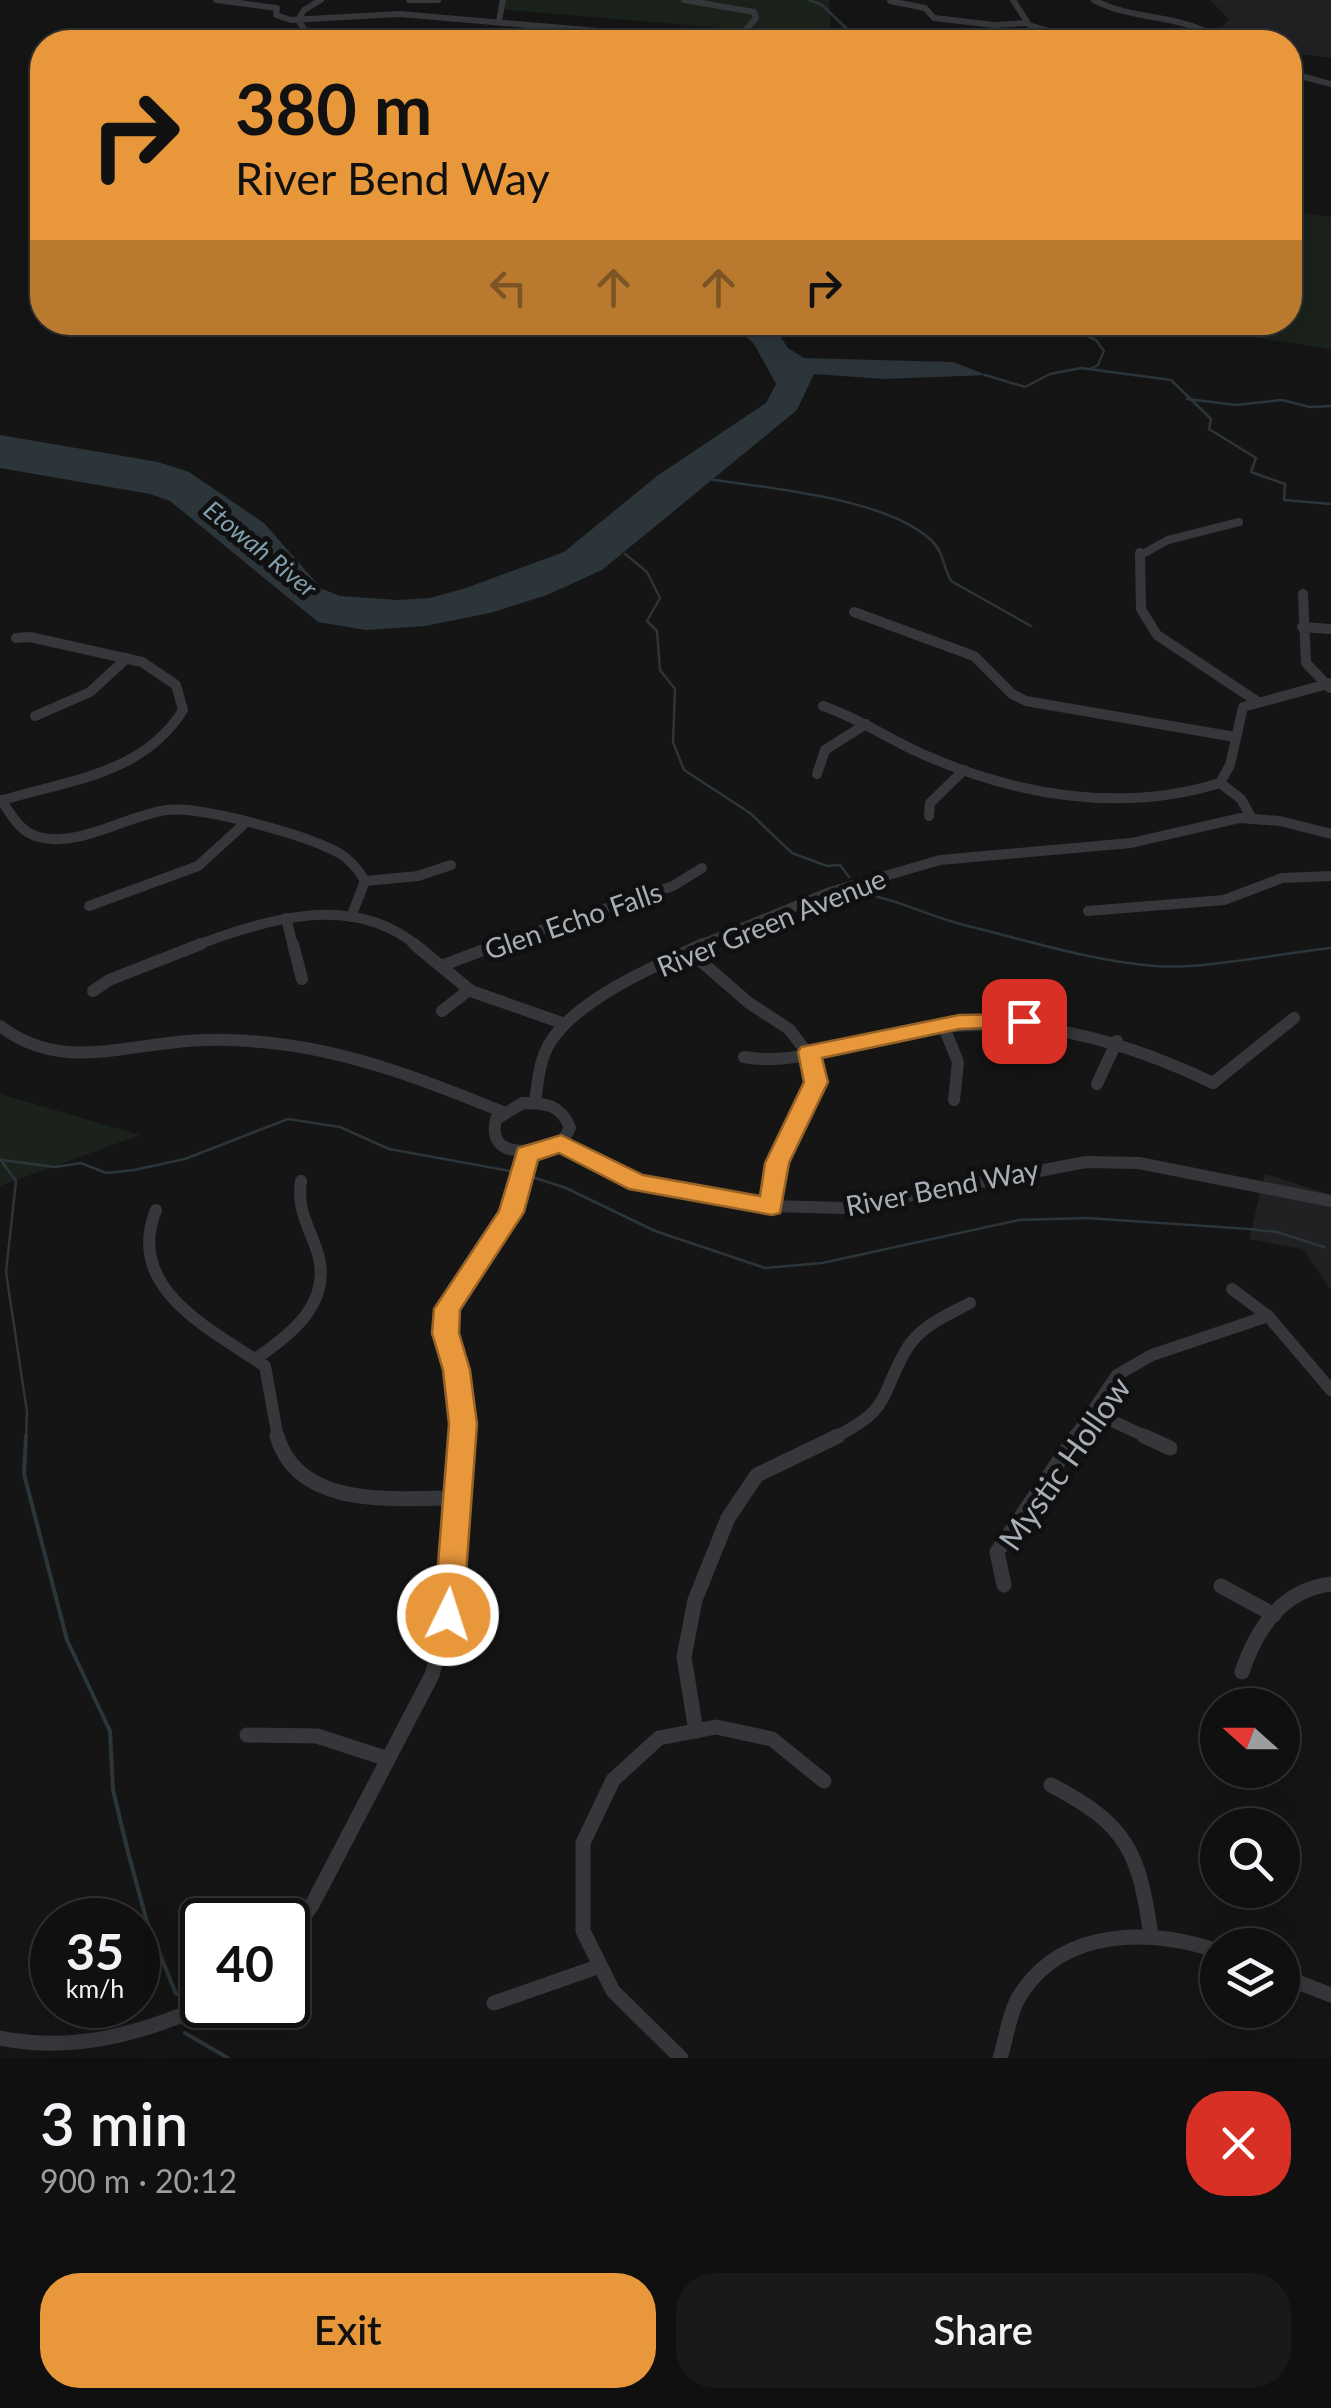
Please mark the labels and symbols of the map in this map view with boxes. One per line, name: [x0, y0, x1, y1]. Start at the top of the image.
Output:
water label: Etowah River: [199, 493, 324, 603]
street label: River Green Avenue: [652, 861, 890, 983]
street label: Glen Echo Falls: [480, 874, 666, 966]
pin: [982, 979, 1067, 1064]
street label: River Bend Way: [843, 1152, 1042, 1222]
street label: Mystic Hollow: [990, 1369, 1138, 1557]
position arrow: [396, 1563, 500, 1667]
north arrow: [1200, 1688, 1300, 1788]
speed limit sign: 40: [180, 1898, 310, 2028]

